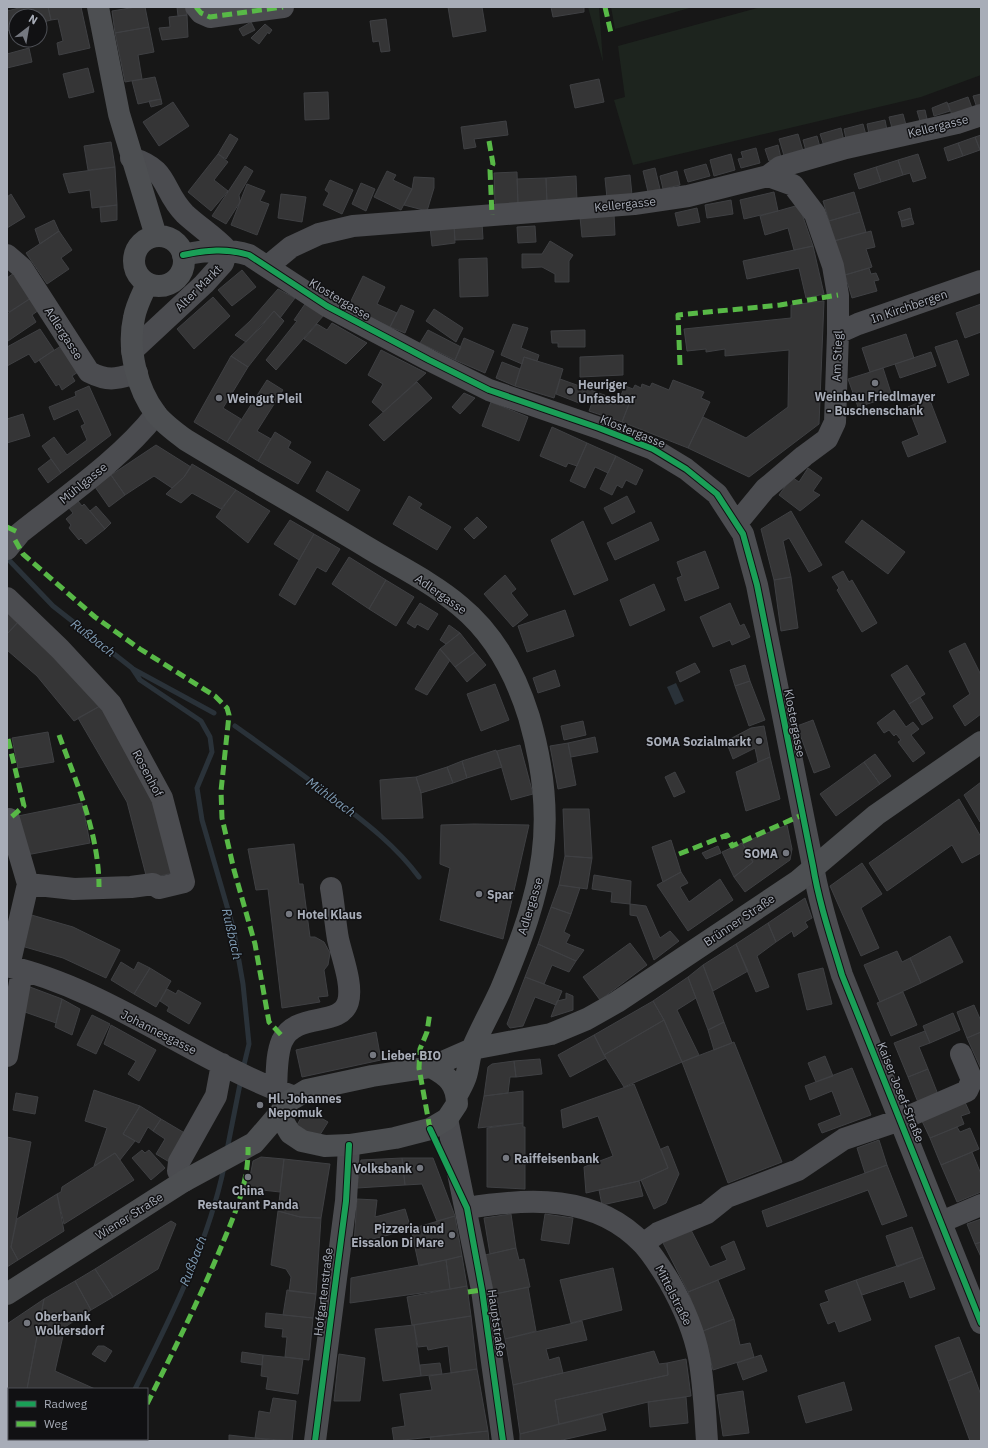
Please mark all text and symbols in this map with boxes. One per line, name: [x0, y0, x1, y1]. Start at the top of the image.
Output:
north arrow: [8, 8, 48, 48]
text: N: [26, 11, 40, 27]
street label: Kellergasse: [906, 111, 970, 141]
street label: Kellergasse: [593, 193, 657, 215]
street label: Alter Markt: [172, 262, 224, 314]
street label: Klostergasse: [306, 275, 374, 323]
street label: In Kirchbergen: [869, 286, 949, 326]
street label: Adlergasse: [41, 304, 87, 362]
street label: Am Stiegl: [829, 330, 845, 382]
place label: Heuriger Unfassbar: [578, 377, 636, 406]
marker: Weinbau Friedlmayer - Buschenschank: [870, 378, 880, 388]
marker: Heuriger Unfassbar: [565, 386, 575, 396]
place label: Weinbau Friedlmayer - Buschenschank: [815, 389, 936, 418]
place label: Weingut Pleil: [227, 391, 303, 406]
marker: Weingut Pleil: [214, 393, 224, 403]
street label: Klostergasse: [598, 411, 668, 451]
street label: Mühlgasse: [56, 459, 110, 507]
street label: Adlergasse: [412, 571, 470, 617]
water label: Rußbach: [67, 615, 119, 661]
street label: Klostergasse: [781, 688, 809, 759]
place label: SOMA Sozialmarkt: [646, 734, 751, 749]
marker: SOMA Sozialmarkt: [754, 736, 764, 746]
street label: Rosenhof: [129, 747, 167, 799]
water label: Mühlbach: [303, 773, 359, 821]
place label: SOMA: [744, 846, 778, 861]
marker: SOMA: [781, 848, 791, 858]
street label: Adlergasse: [514, 875, 546, 937]
place label: Spar: [487, 887, 514, 902]
marker: Spar: [474, 889, 484, 899]
street label: Brünner Straße: [701, 890, 778, 949]
water label: Rußbach: [218, 907, 246, 961]
place label: Hotel Klaus: [297, 907, 362, 922]
marker: Hotel Klaus: [284, 909, 294, 919]
street label: Johannesgasse: [119, 1006, 200, 1058]
street label: Kaiser Josef-Straße: [874, 1040, 928, 1145]
place label: Lieber BIO: [381, 1048, 441, 1063]
marker: Lieber BIO: [368, 1050, 378, 1060]
place label: Hl. Johannes Nepomuk: [268, 1091, 342, 1120]
marker: Hl. Johannes Nepomuk: [255, 1100, 265, 1110]
place label: Raiffeisenbank: [514, 1151, 599, 1166]
marker: Raiffeisenbank: [501, 1153, 511, 1163]
place label: Volksbank: [353, 1161, 412, 1176]
marker: Volksbank: [415, 1163, 425, 1173]
marker: China Restaurant Panda: [243, 1172, 253, 1182]
place label: China Restaurant Panda: [197, 1183, 299, 1212]
street label: Wiener Straße: [92, 1189, 166, 1243]
place label: Pizzeria und Eissalon Di Mare: [351, 1221, 444, 1250]
marker: Pizzeria und Eissalon Di Mare: [447, 1230, 457, 1240]
water label: Rußbach: [176, 1234, 210, 1288]
street label: Hofgartenstraße: [310, 1247, 336, 1337]
street label: Mittelstraße: [652, 1262, 696, 1328]
street label: Hauptstraße: [485, 1288, 509, 1358]
place label: Oberbank Wolkersdorf: [35, 1309, 105, 1338]
marker: Oberbank Wolkersdorf: [22, 1318, 32, 1328]
legend: [8, 1388, 148, 1440]
text: Radweg: [44, 1396, 88, 1411]
text: Weg: [44, 1416, 68, 1431]

